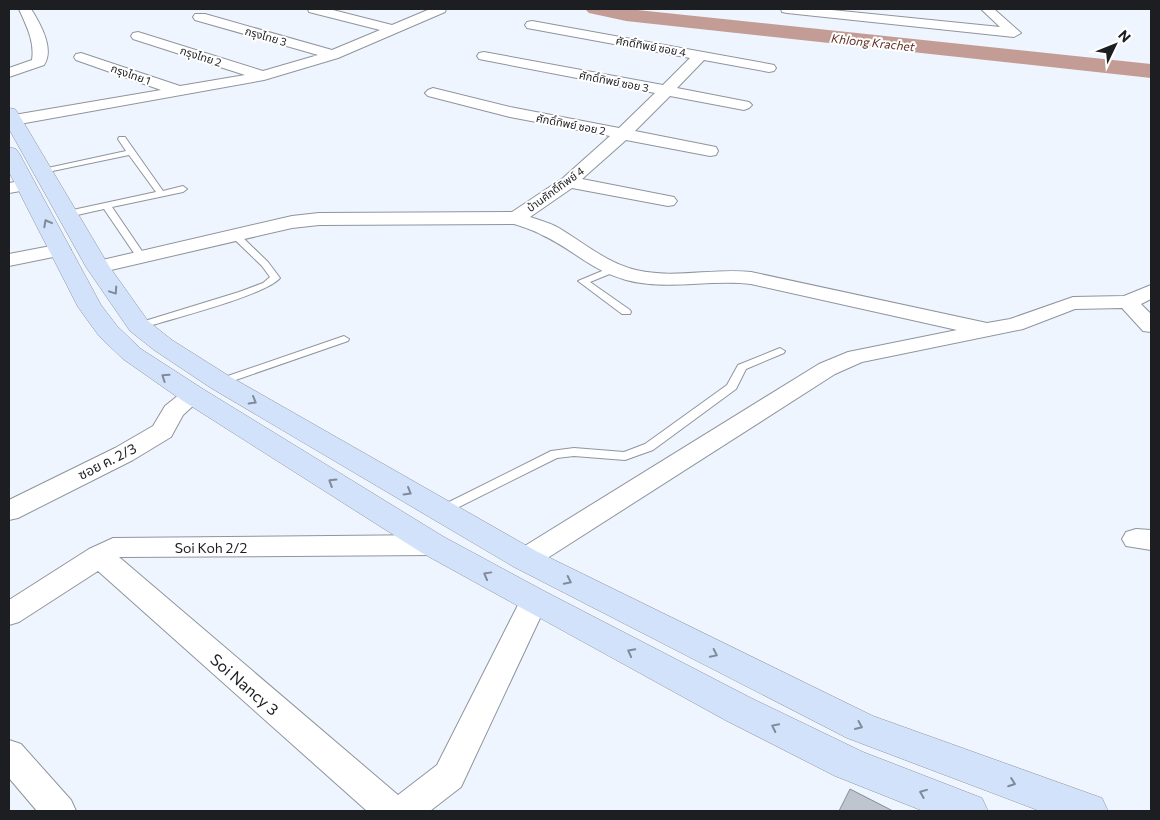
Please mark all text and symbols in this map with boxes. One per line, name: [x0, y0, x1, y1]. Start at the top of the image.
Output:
north arrow: [1090, 20, 1140, 70]
street label: กรุงไทย 3: [243, 24, 288, 49]
text: N: [1115, 26, 1135, 45]
water label: Khlong Krachet: [831, 31, 916, 53]
street label: ศักดิ์ทิพย์ ซอย 4: [615, 33, 687, 59]
street label: กรุงไทย 2: [178, 43, 223, 70]
street label: กรุงไทย 1: [109, 61, 153, 88]
street label: ศักดิ์ทิพย์ ซอย 3: [578, 68, 650, 94]
street label: ศักดิ์ทิพย์ ซอย 2: [535, 111, 607, 137]
street label: บ้านศักดิ์ทิพย์ 4: [524, 164, 587, 214]
one-way arrow: [43, 220, 53, 229]
one-way arrow: [107, 285, 117, 294]
one-way arrow: [161, 373, 170, 383]
one-way arrow: [247, 395, 256, 405]
street label: ซอย ค. 2/3: [75, 439, 139, 483]
one-way arrow: [328, 479, 338, 488]
one-way arrow: [403, 485, 412, 495]
street label: Soi Koh 2/2: [175, 539, 248, 556]
one-way arrow: [484, 571, 493, 581]
one-way arrow: [563, 575, 572, 585]
one-way arrow: [627, 648, 636, 658]
one-way arrow: [709, 648, 718, 658]
street label: Soi Nancy 3: [207, 649, 283, 719]
one-way arrow: [854, 719, 863, 730]
one-way arrow: [771, 723, 780, 733]
one-way arrow: [1007, 777, 1015, 787]
one-way arrow: [919, 789, 928, 799]

